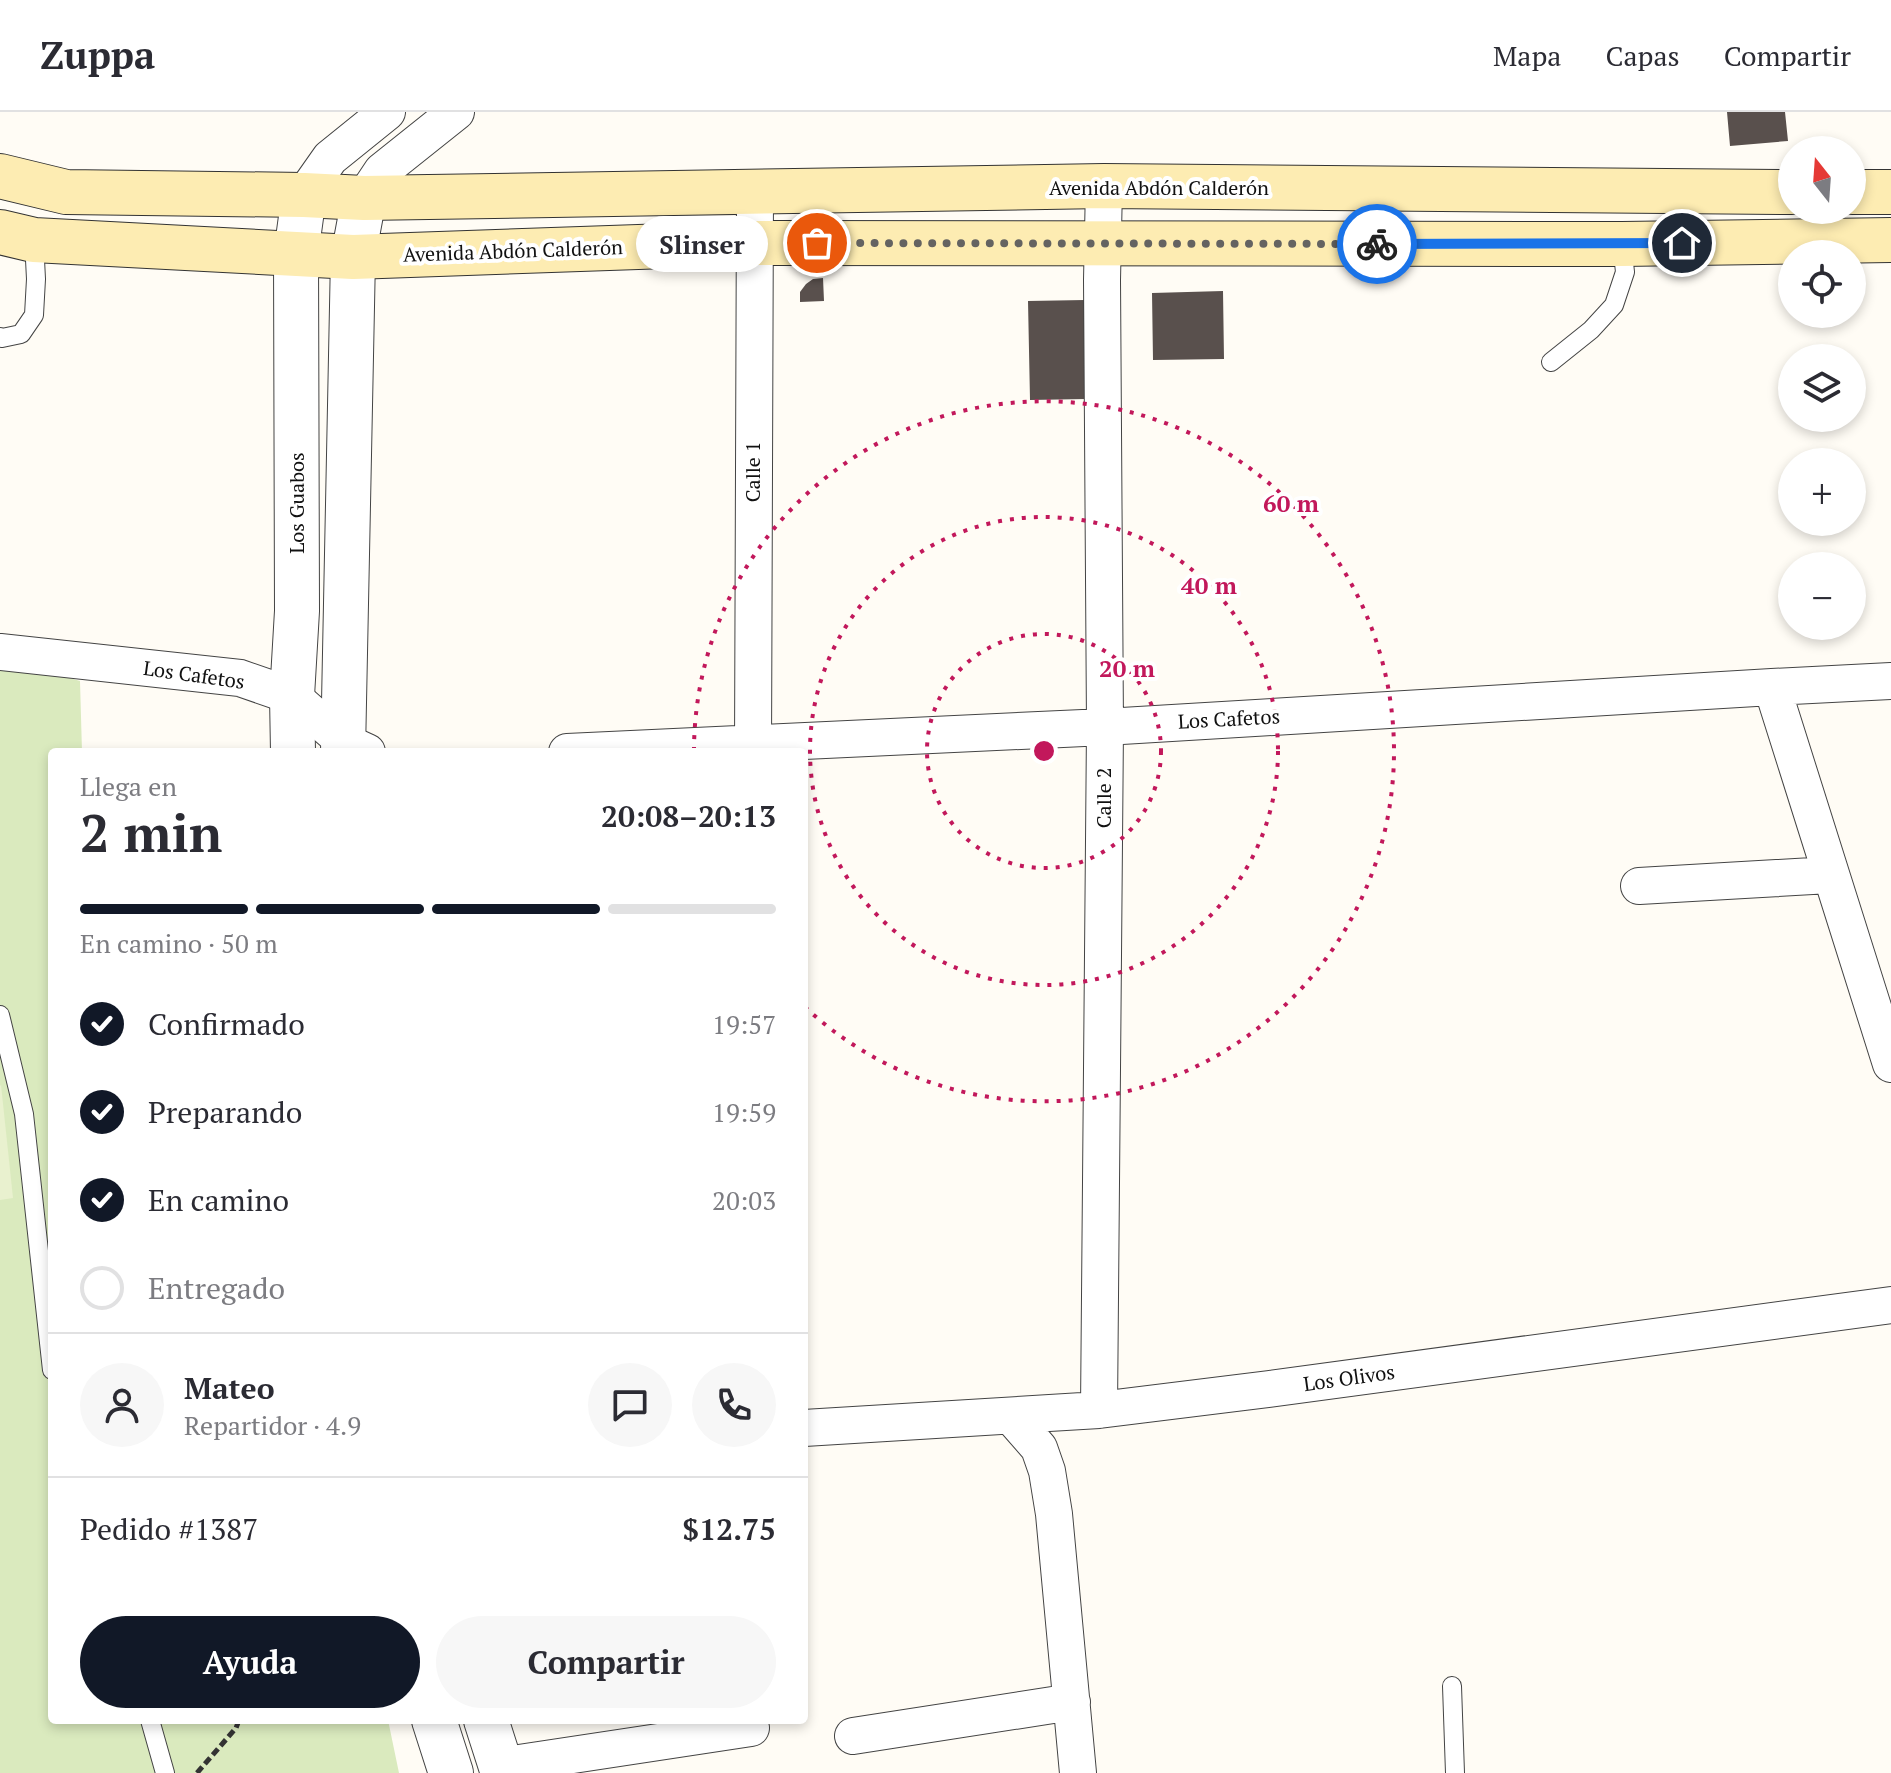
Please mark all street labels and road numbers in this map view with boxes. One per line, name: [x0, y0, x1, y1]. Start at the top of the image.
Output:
street label: Avenida Abdón Calderón: [1049, 174, 1269, 201]
street label: Avenida Abdón Calderón: [403, 233, 623, 268]
street label: Calle 1: [739, 442, 766, 502]
street label: Los Guabos: [283, 452, 310, 554]
street label: Los Cafetos: [142, 654, 247, 695]
street label: Los Cafetos: [1177, 702, 1281, 735]
street label: Calle 2: [1090, 768, 1117, 828]
street label: Los Olivos: [1302, 1358, 1396, 1397]

